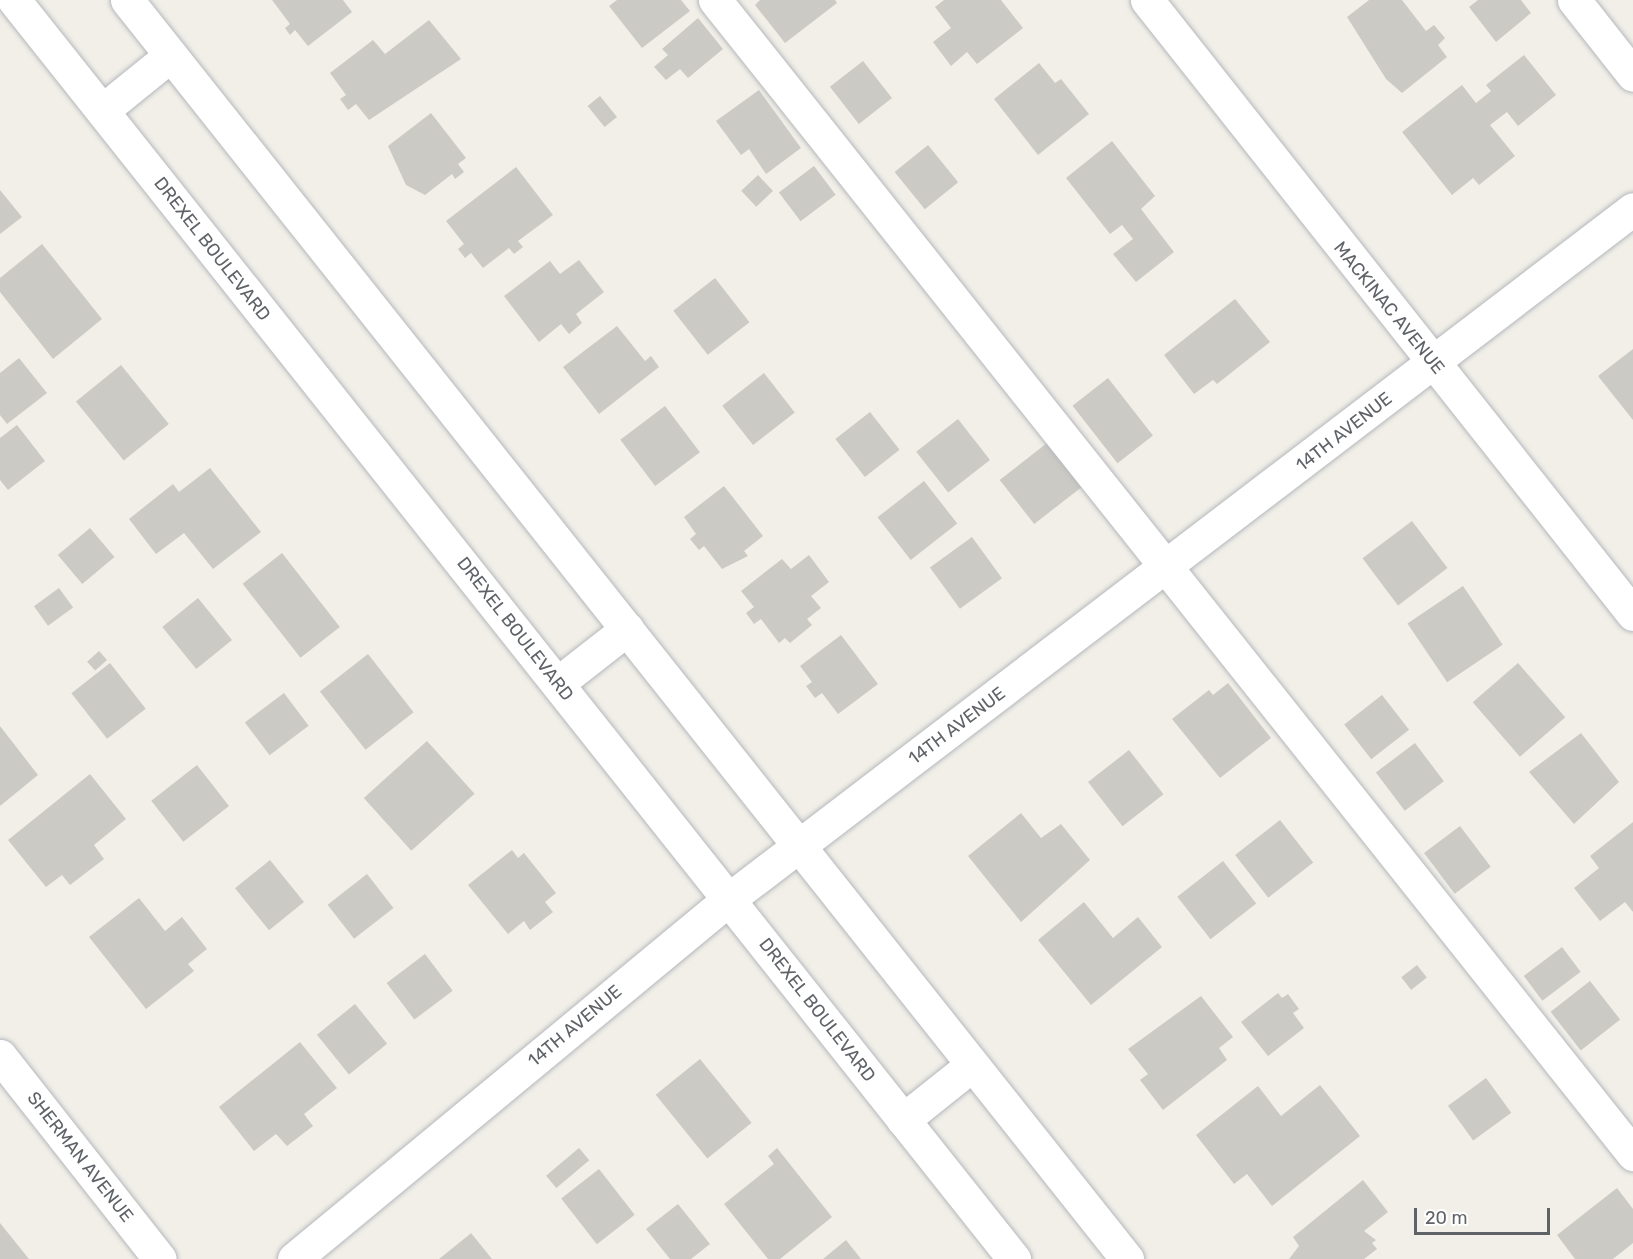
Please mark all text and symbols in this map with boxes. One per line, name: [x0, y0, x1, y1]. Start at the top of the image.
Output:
street label: DREXEL BOULEVARD: [149, 173, 275, 325]
street label: MACKINAC AVENUE: [1329, 237, 1449, 379]
street label: 14TH AVENUE: [1292, 388, 1396, 476]
street label: DREXEL BOULEVARD: [452, 553, 578, 705]
street label: 14TH AVENUE: [904, 682, 1010, 770]
street label: DREXEL BOULEVARD: [754, 934, 880, 1086]
street label: 14TH AVENUE: [524, 980, 626, 1072]
street label: SHERMAN AVENUE: [22, 1087, 138, 1227]
scale bar: [1417, 1196, 1554, 1234]
text: 20 m: [1425, 1207, 1467, 1229]

